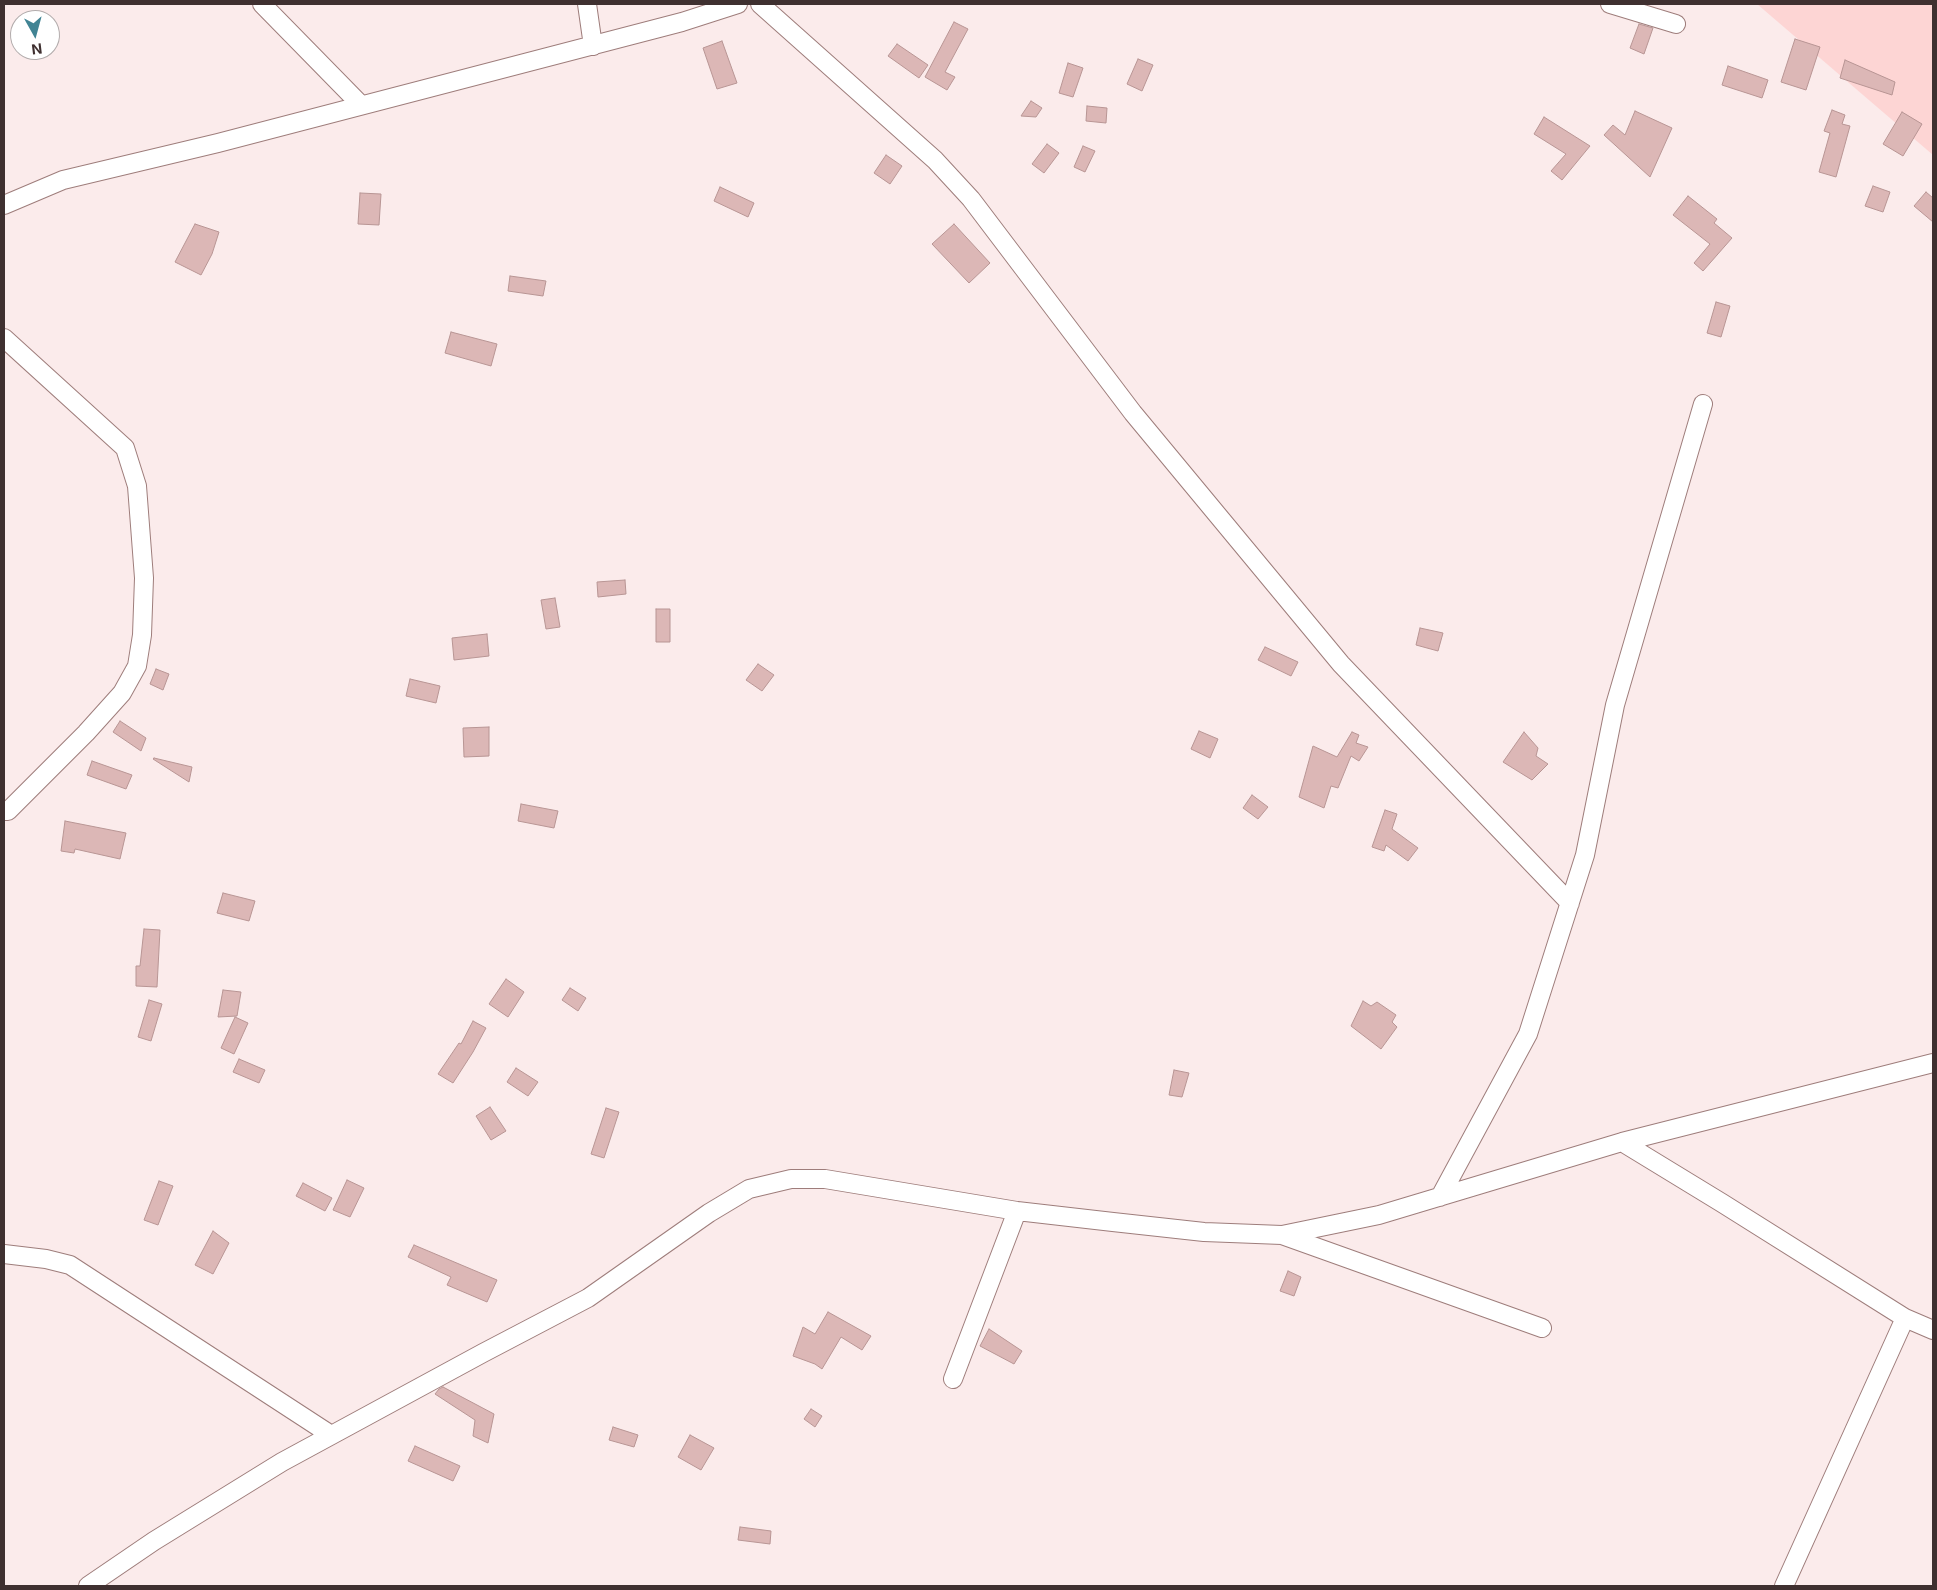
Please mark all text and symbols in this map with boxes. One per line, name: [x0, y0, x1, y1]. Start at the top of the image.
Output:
north arrow: [10, 10, 60, 60]
text: N: [30, 40, 43, 58]

